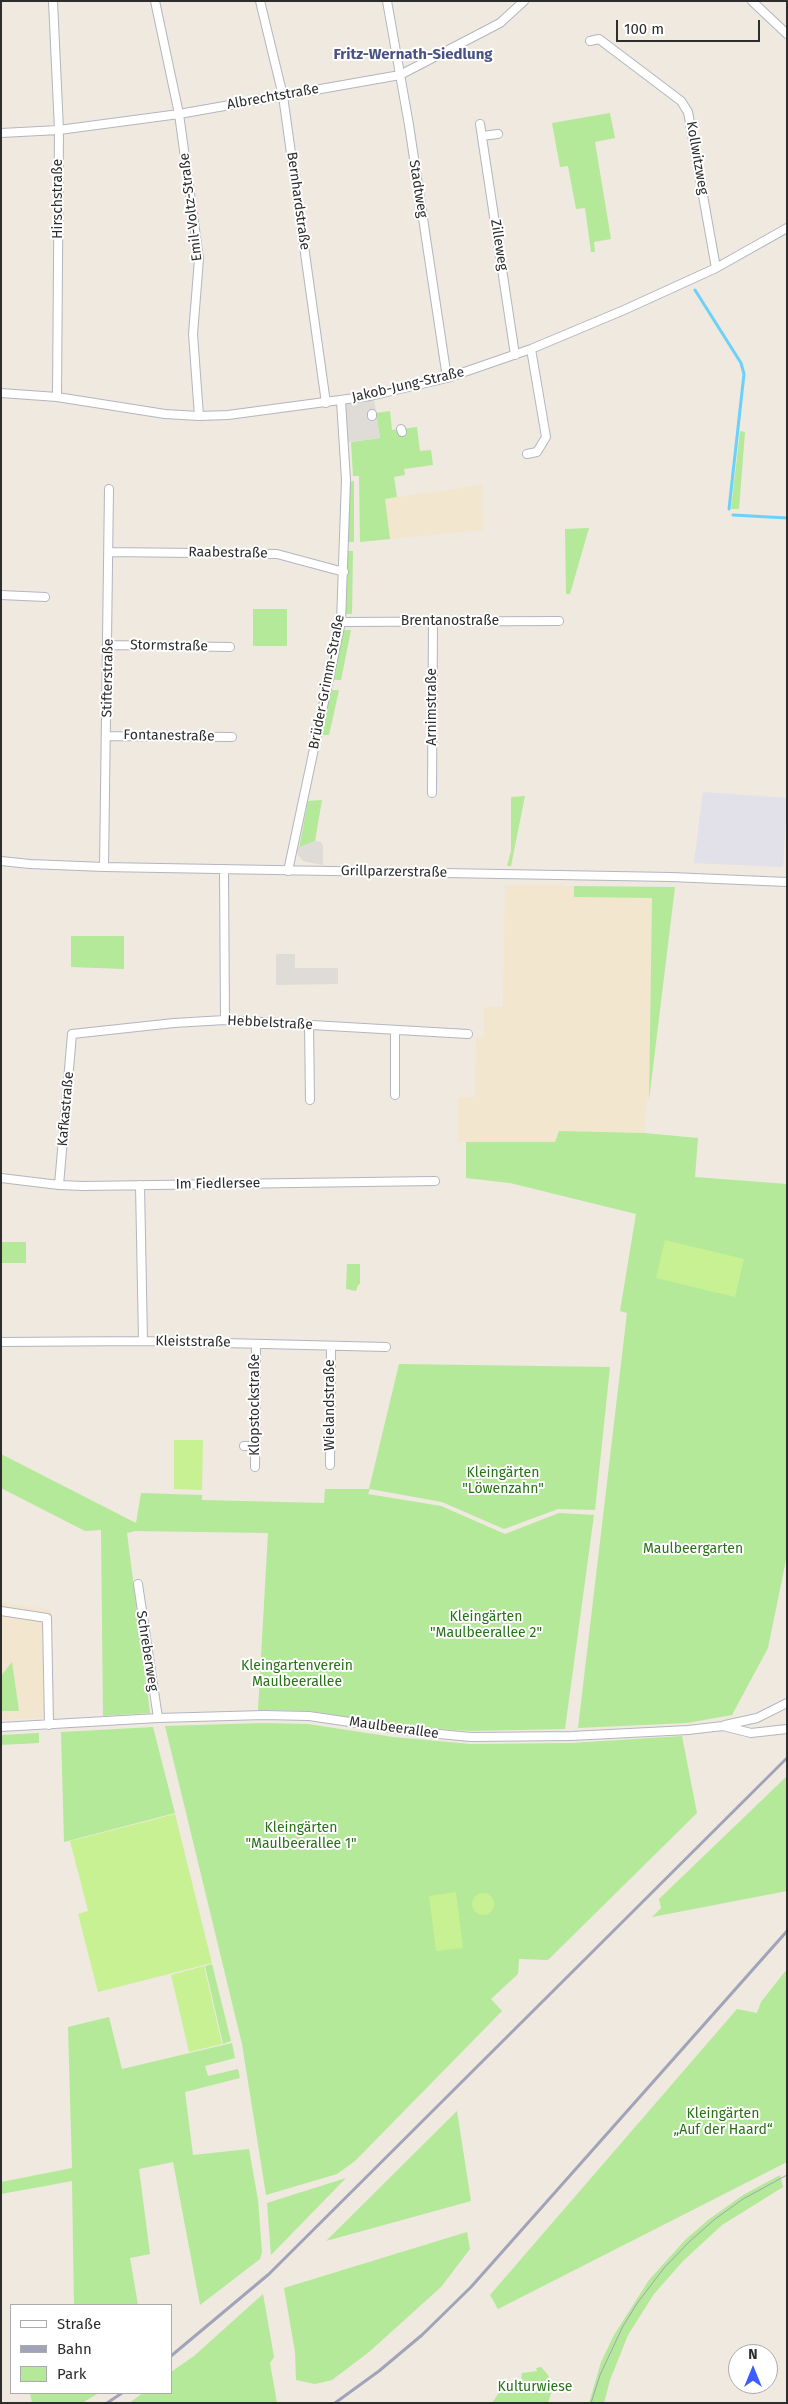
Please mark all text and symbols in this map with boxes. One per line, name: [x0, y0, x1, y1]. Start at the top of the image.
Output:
scale bar: [618, 10, 762, 42]
text: 100 m: [624, 20, 664, 38]
district label: Fritz-Wernath-Siedlung: [333, 46, 493, 64]
street label: Albrechtstraße: [226, 81, 320, 113]
street label: Kollwitzweg: [682, 120, 712, 196]
street label: Bernhardstraße: [283, 151, 313, 251]
street label: Emil-Voltz-Straße: [176, 152, 206, 262]
street label: Hirschstraße: [50, 159, 66, 239]
street label: Stadtweg: [405, 159, 431, 219]
street label: Zilleweg: [487, 218, 511, 272]
street label: Jakob-Jung-Straße: [350, 364, 466, 406]
street label: Raabestraße: [188, 544, 268, 562]
street label: Brüder-Grimm-Straße: [306, 613, 348, 751]
street label: Brentanostraße: [401, 613, 499, 629]
street label: Stormstraße: [130, 637, 208, 655]
street label: Stifterstraße: [99, 638, 117, 718]
street label: Arnimstraße: [424, 668, 440, 746]
street label: Fontanestraße: [123, 727, 215, 745]
street label: Grillparzerstraße: [341, 863, 447, 881]
street label: Hebbelstraße: [227, 1012, 313, 1034]
street label: Kafkastraße: [54, 1071, 78, 1147]
street label: Im Fiedlersee: [175, 1175, 261, 1193]
street label: Kleiststraße: [155, 1333, 231, 1351]
street label: Klopstockstraße: [247, 1354, 263, 1456]
street label: Wielandstraße: [322, 1359, 338, 1451]
park label: Kleingärten "Löwenzahn": [462, 1465, 544, 1498]
park label: Maulbeergarten: [643, 1541, 743, 1557]
street label: Schreberweg: [132, 1609, 162, 1693]
park label: Kleingärten "Maulbeerallee 2": [430, 1609, 542, 1641]
park label: Kleingartenverein Maulbeerallee: [241, 1658, 353, 1690]
street label: Maulbeerallee: [348, 1713, 440, 1743]
park label: Kleingärten "Maulbeerallee 1": [245, 1820, 357, 1852]
park label: Kleingärten „Auf der Haard“: [673, 2106, 773, 2138]
legend: [10, 2304, 172, 2394]
text: Straße: [57, 2315, 101, 2333]
text: Bahn: [57, 2340, 92, 2358]
north arrow: [728, 2344, 778, 2394]
text: N: [748, 2346, 758, 2363]
text: Park: [57, 2365, 87, 2383]
park label: Kulturwiese: [498, 2379, 572, 2395]

